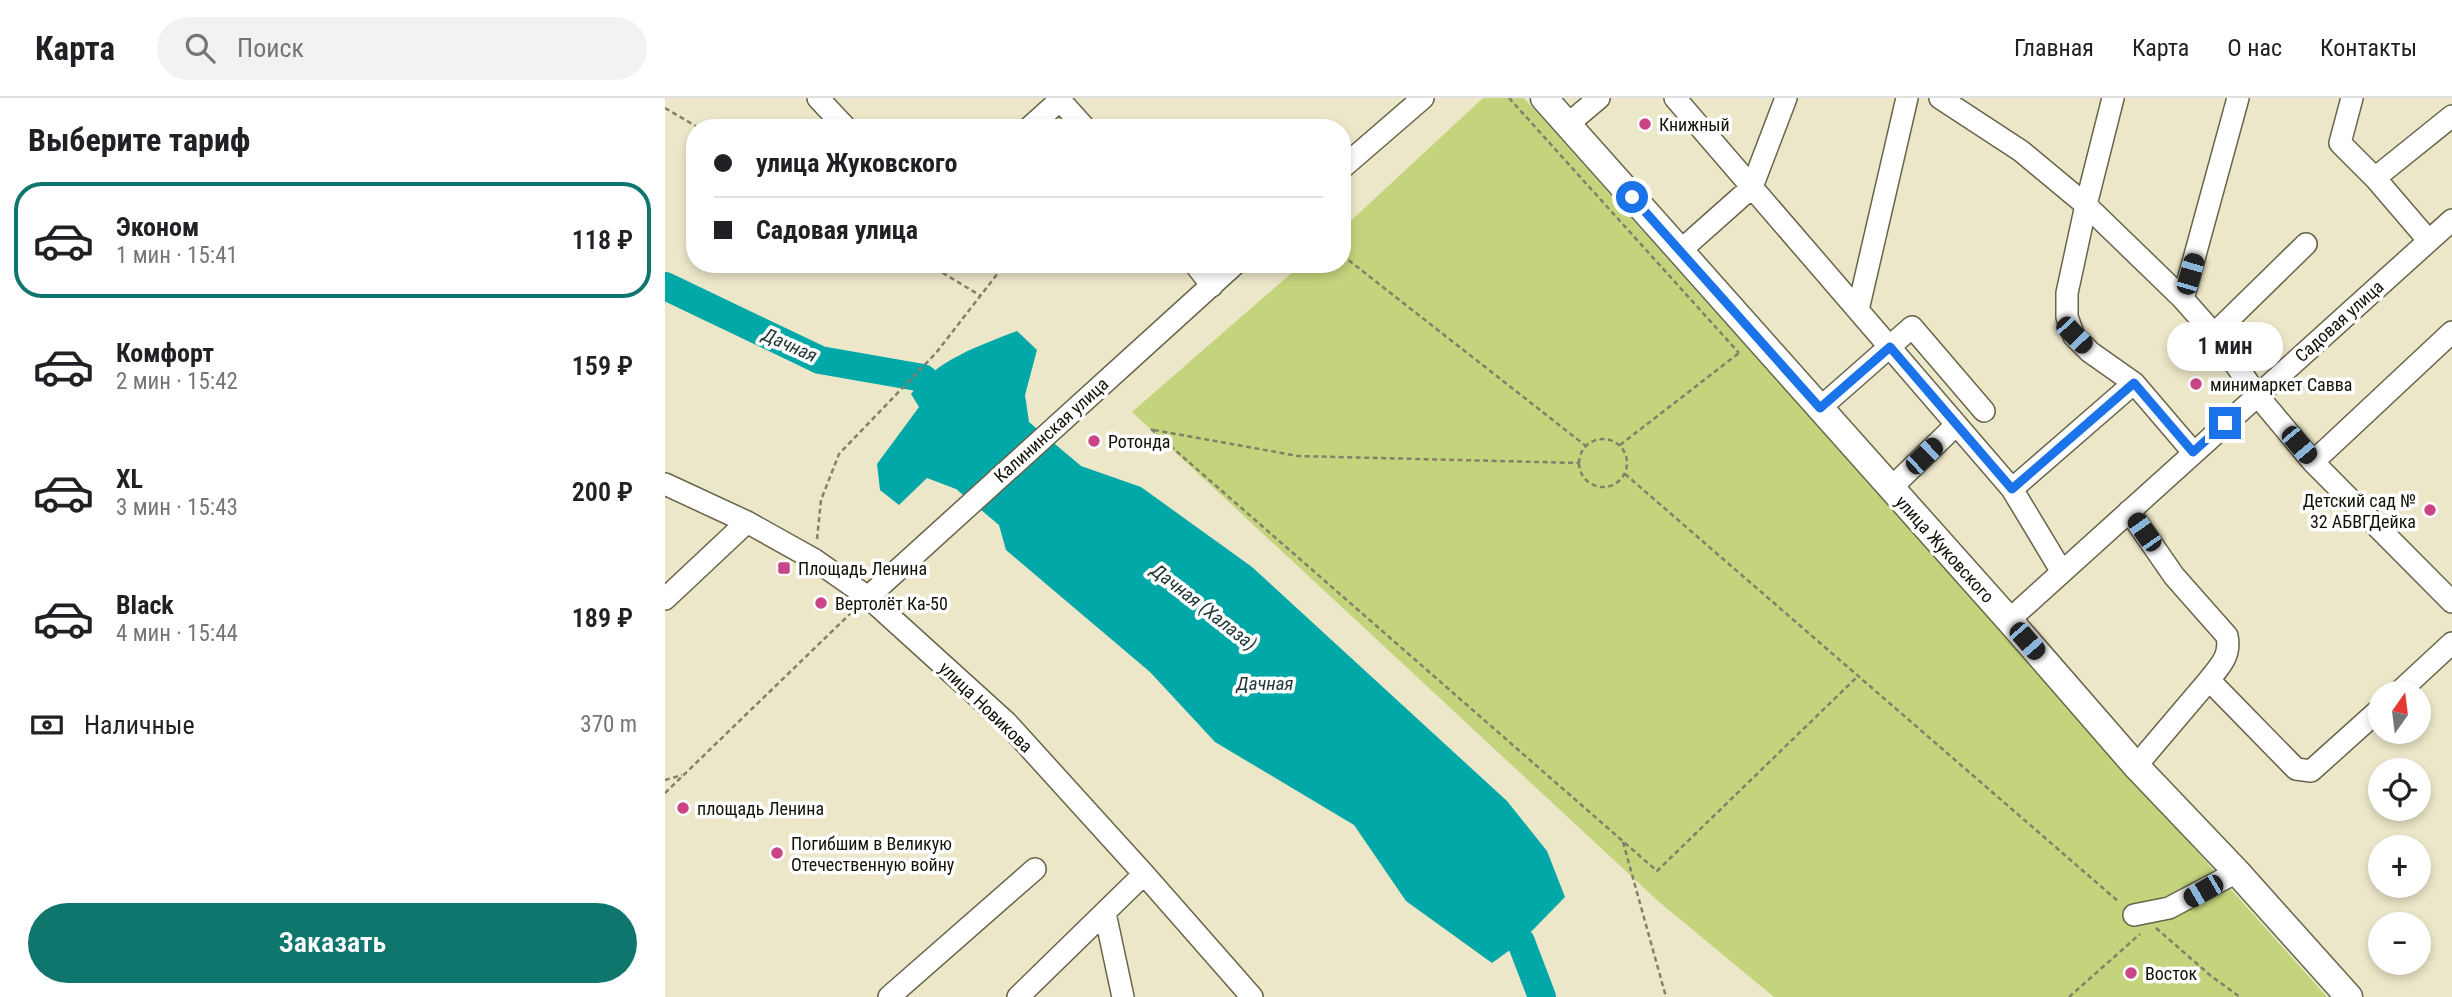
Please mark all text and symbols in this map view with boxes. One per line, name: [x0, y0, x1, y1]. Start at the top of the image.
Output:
search box: [157, 17, 647, 80]
text: Карта: [35, 29, 115, 68]
icon: search: [181, 29, 219, 67]
text: Поиск: [237, 33, 304, 63]
text: Главная: [2014, 34, 2094, 62]
text: Карта: [2132, 34, 2189, 62]
text: О нас: [2227, 34, 2282, 62]
text: Контакты: [2320, 34, 2417, 62]
place label: Книжный: [1659, 114, 1730, 135]
marker: Книжный: [1637, 116, 1653, 132]
text: Выберите тариф: [28, 121, 250, 159]
text: улица Жуковского: [756, 148, 957, 178]
route start: [1616, 181, 1648, 213]
icon: car: [32, 209, 95, 272]
text: Эконом: [116, 212, 199, 242]
text: Садовая улица: [756, 215, 918, 245]
text: 118 ₽: [572, 225, 633, 255]
text: 1 мин · 15:41: [116, 242, 238, 269]
car: [2175, 251, 2206, 297]
street label: Садовая улица: [2291, 276, 2387, 366]
car: [2052, 313, 2097, 357]
water label: Дачная: [757, 322, 821, 367]
callout: 1 мин: [2167, 322, 2283, 370]
text: 1 мин: [2197, 333, 2253, 360]
icon: car: [32, 335, 95, 398]
text: Комфорт: [116, 338, 214, 368]
text: 159 ₽: [572, 351, 633, 381]
text: 2 мин · 15:42: [116, 368, 238, 395]
street label: Калининская улица: [990, 373, 1112, 487]
place label: минимаркет Савва: [2210, 374, 2352, 395]
marker: минимаркет Савва: [2188, 376, 2204, 392]
route end: [2209, 407, 2241, 439]
car: [2278, 422, 2321, 468]
place label: Ротонда: [1108, 431, 1170, 452]
marker: Ротонда: [1086, 433, 1102, 449]
car: [1902, 434, 1947, 478]
icon: car: [32, 461, 95, 524]
text: XL: [116, 464, 143, 494]
text: 200 ₽: [572, 477, 633, 507]
place label: Детский сад № 32 АБВГДейка: [2303, 490, 2416, 532]
street label: улица Жуковского: [1891, 491, 1999, 607]
text: 3 мин · 15:43: [116, 494, 238, 521]
marker: Детский сад № 32 АБВГДейка: [2422, 502, 2438, 518]
car: [2124, 509, 2165, 555]
place label: Площадь Ленина: [798, 558, 927, 579]
water label: Дачная (Халаза): [1145, 558, 1261, 655]
marker: Площадь Ленина: [776, 560, 792, 576]
icon: car: [32, 587, 95, 650]
text: Black: [116, 590, 174, 620]
place label: Вертолёт Ка-50: [835, 593, 948, 614]
marker: Вертолёт Ка-50: [813, 595, 829, 611]
text: 189 ₽: [572, 603, 633, 633]
car: [2006, 618, 2049, 664]
text: 4 мин · 15:44: [116, 620, 238, 647]
street label: улица Новикова: [935, 657, 1037, 757]
water label: Дачная: [1235, 672, 1294, 695]
north arrow: [2368, 681, 2431, 744]
map controls: [2368, 681, 2431, 975]
icon: cash: [28, 706, 66, 744]
text: Наличные: [84, 710, 195, 740]
text: 370 m: [580, 711, 637, 738]
button: locate: [2368, 758, 2431, 821]
place label: площадь Ленина: [697, 798, 824, 819]
marker: площадь Ленина: [675, 800, 691, 816]
place label: Погибшим в Великую Отечественную войну: [791, 833, 955, 875]
button: +: [2368, 835, 2431, 898]
marker: Погибшим в Великую Отечественную войну: [769, 845, 785, 861]
car: [2180, 871, 2227, 911]
button: Заказать: [28, 903, 637, 983]
button: −: [2368, 912, 2431, 975]
place label: Восток: [2145, 963, 2197, 984]
marker: Восток: [2123, 965, 2139, 981]

